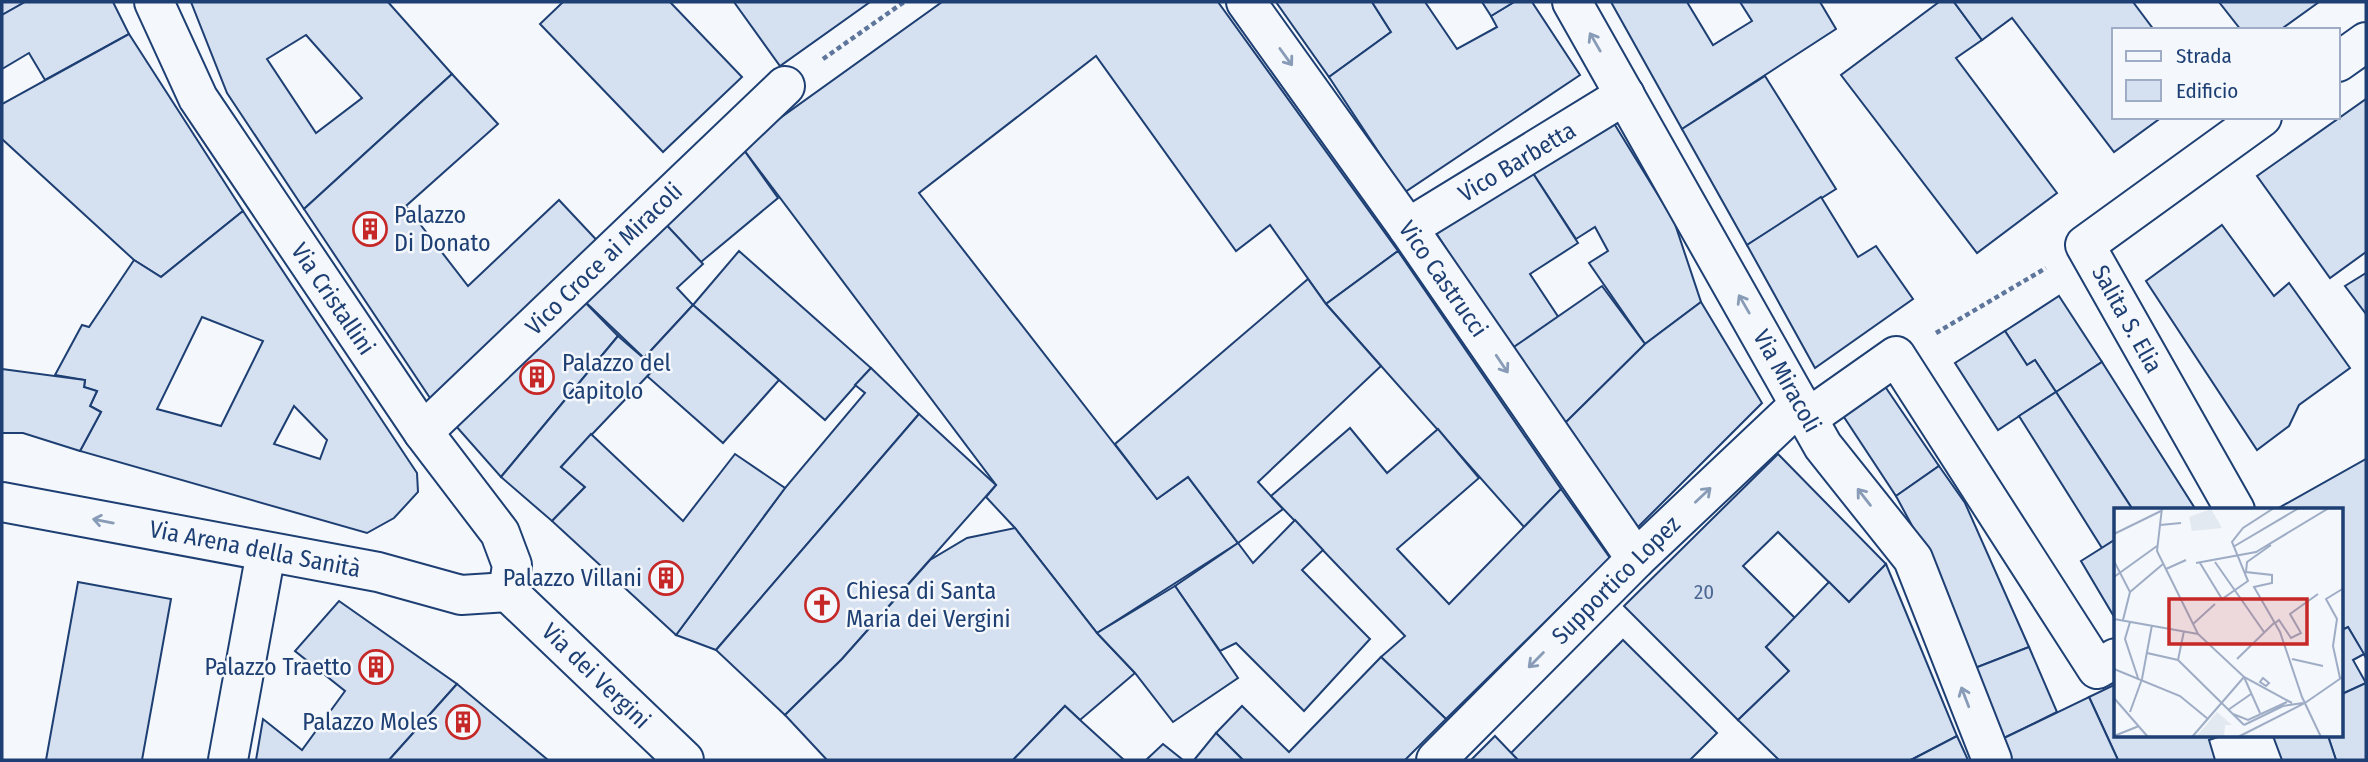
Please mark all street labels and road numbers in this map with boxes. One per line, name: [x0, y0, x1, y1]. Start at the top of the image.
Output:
street label: Vico Barbetta: [1453, 116, 1581, 208]
street label: Vico Croce ai Miracoli: [520, 177, 688, 341]
street label: Vico Castrucci: [1393, 216, 1493, 342]
street label: Via Cristallini: [285, 238, 381, 360]
street label: Salita S. Elia: [2086, 260, 2168, 378]
street label: Via Miracoli: [1747, 325, 1827, 437]
street label: Supportico Lopez: [1546, 510, 1686, 650]
street label: Via Arena della Sanità: [147, 515, 363, 583]
street label: Via dei Vergini: [536, 617, 656, 735]

